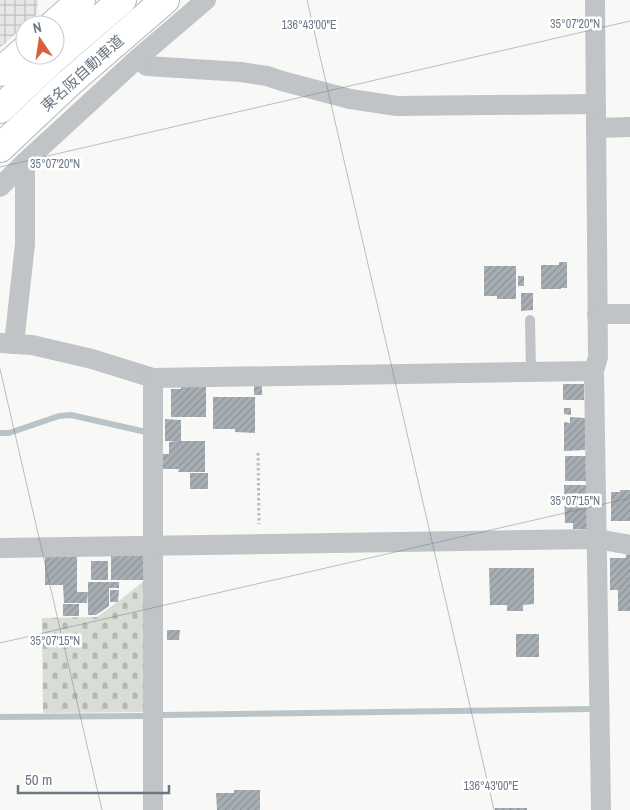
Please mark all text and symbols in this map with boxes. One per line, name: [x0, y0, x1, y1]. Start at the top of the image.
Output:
north arrow: [15, 15, 65, 65]
text: 35°07'20"N: [550, 16, 600, 32]
text: 136°43'00"E: [281, 17, 337, 33]
text: N: [31, 18, 43, 37]
street label: 東名阪自動車道: [36, 30, 128, 116]
text: 35°07'20"N: [30, 156, 80, 172]
text: 35°07'15"N: [550, 493, 600, 509]
text: 35°07'15"N: [30, 633, 80, 649]
scale bar: [18, 762, 169, 794]
text: 50 m: [25, 769, 52, 790]
text: 136°43'00"E: [463, 778, 519, 794]

